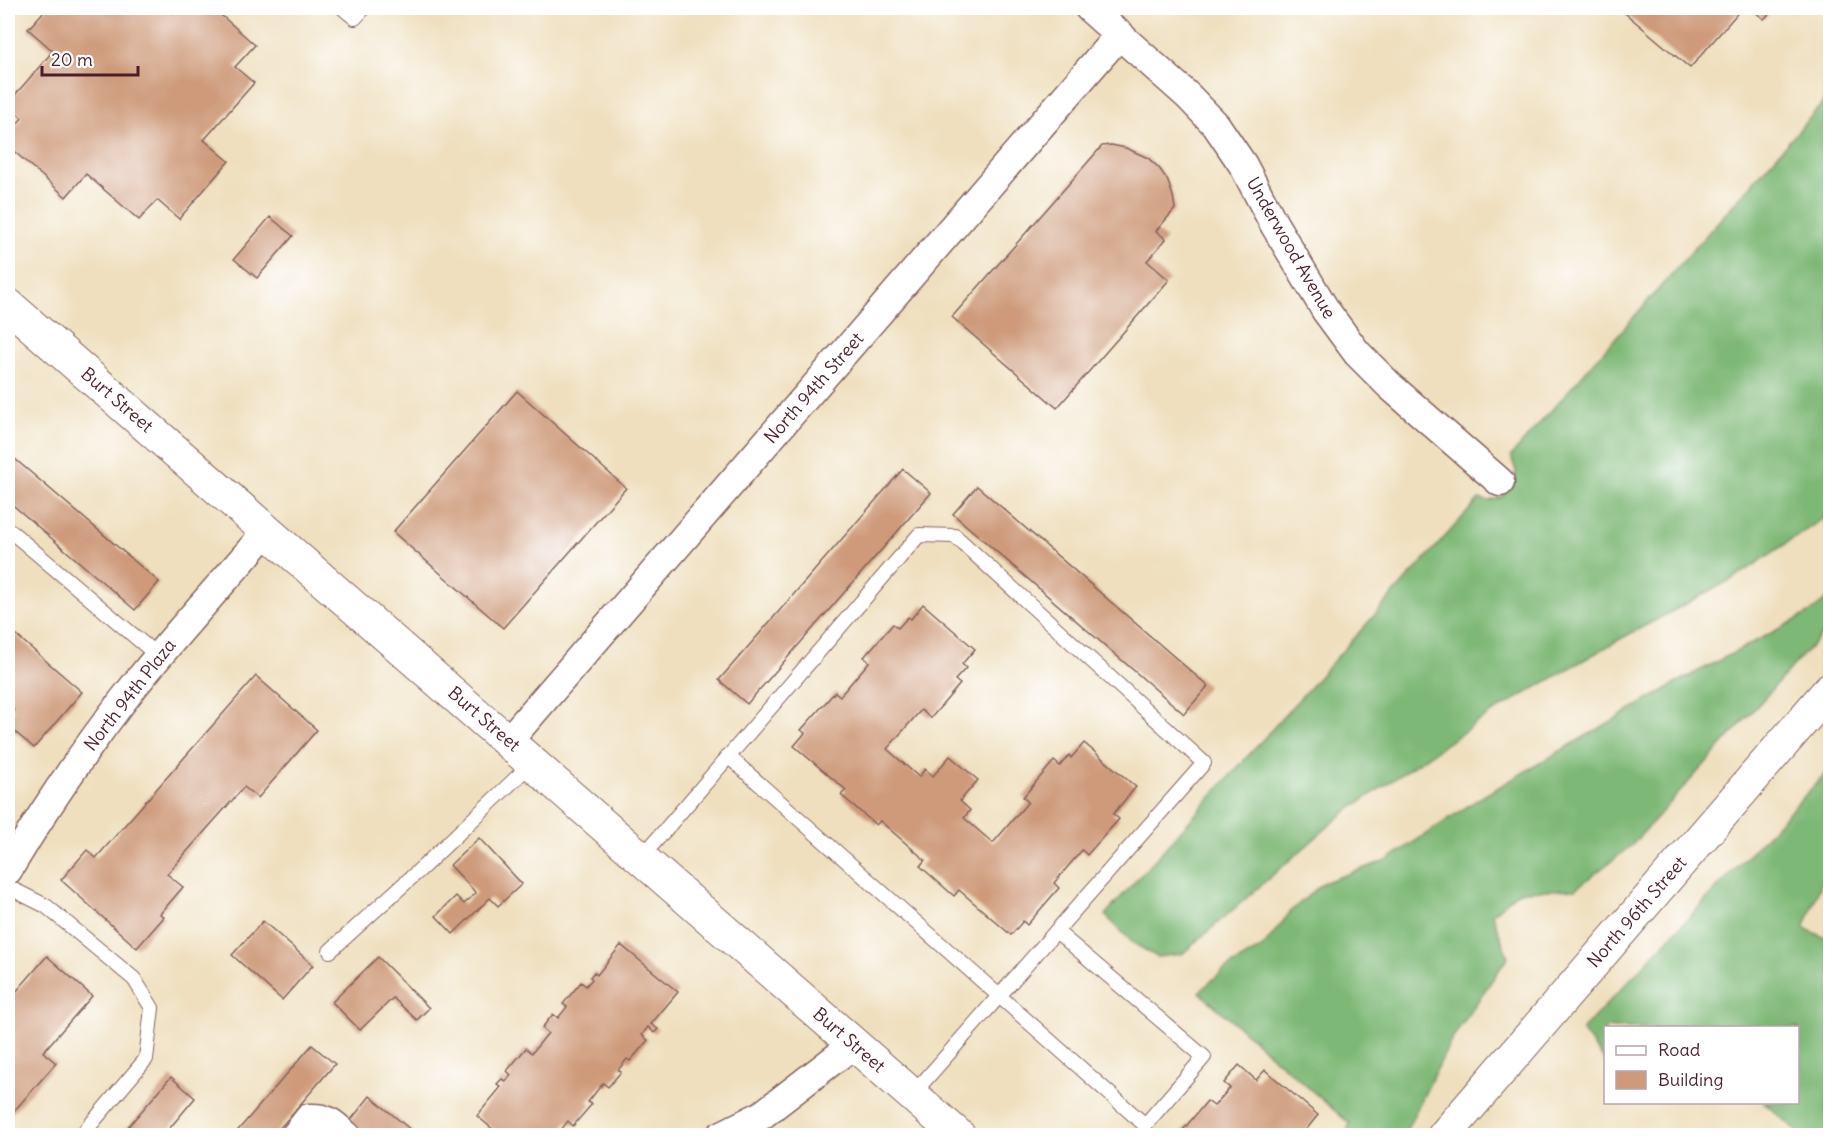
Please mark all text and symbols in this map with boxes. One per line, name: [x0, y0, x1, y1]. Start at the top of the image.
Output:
scale bar: [42, 39, 138, 77]
text: 20 m: [51, 48, 93, 71]
street label: Underwood Avenue: [1242, 173, 1341, 323]
street label: North 94th Street: [759, 327, 868, 448]
street label: Burt Street: [77, 362, 158, 437]
street label: North 94th Plaza: [79, 634, 180, 755]
street label: Burt Street: [444, 681, 525, 756]
street label: North 96th Street: [1582, 851, 1691, 972]
street label: Burt Street: [809, 1002, 890, 1077]
legend: [1604, 1026, 1799, 1104]
text: Road: [1658, 1038, 1701, 1061]
text: Building: [1658, 1068, 1723, 1091]

